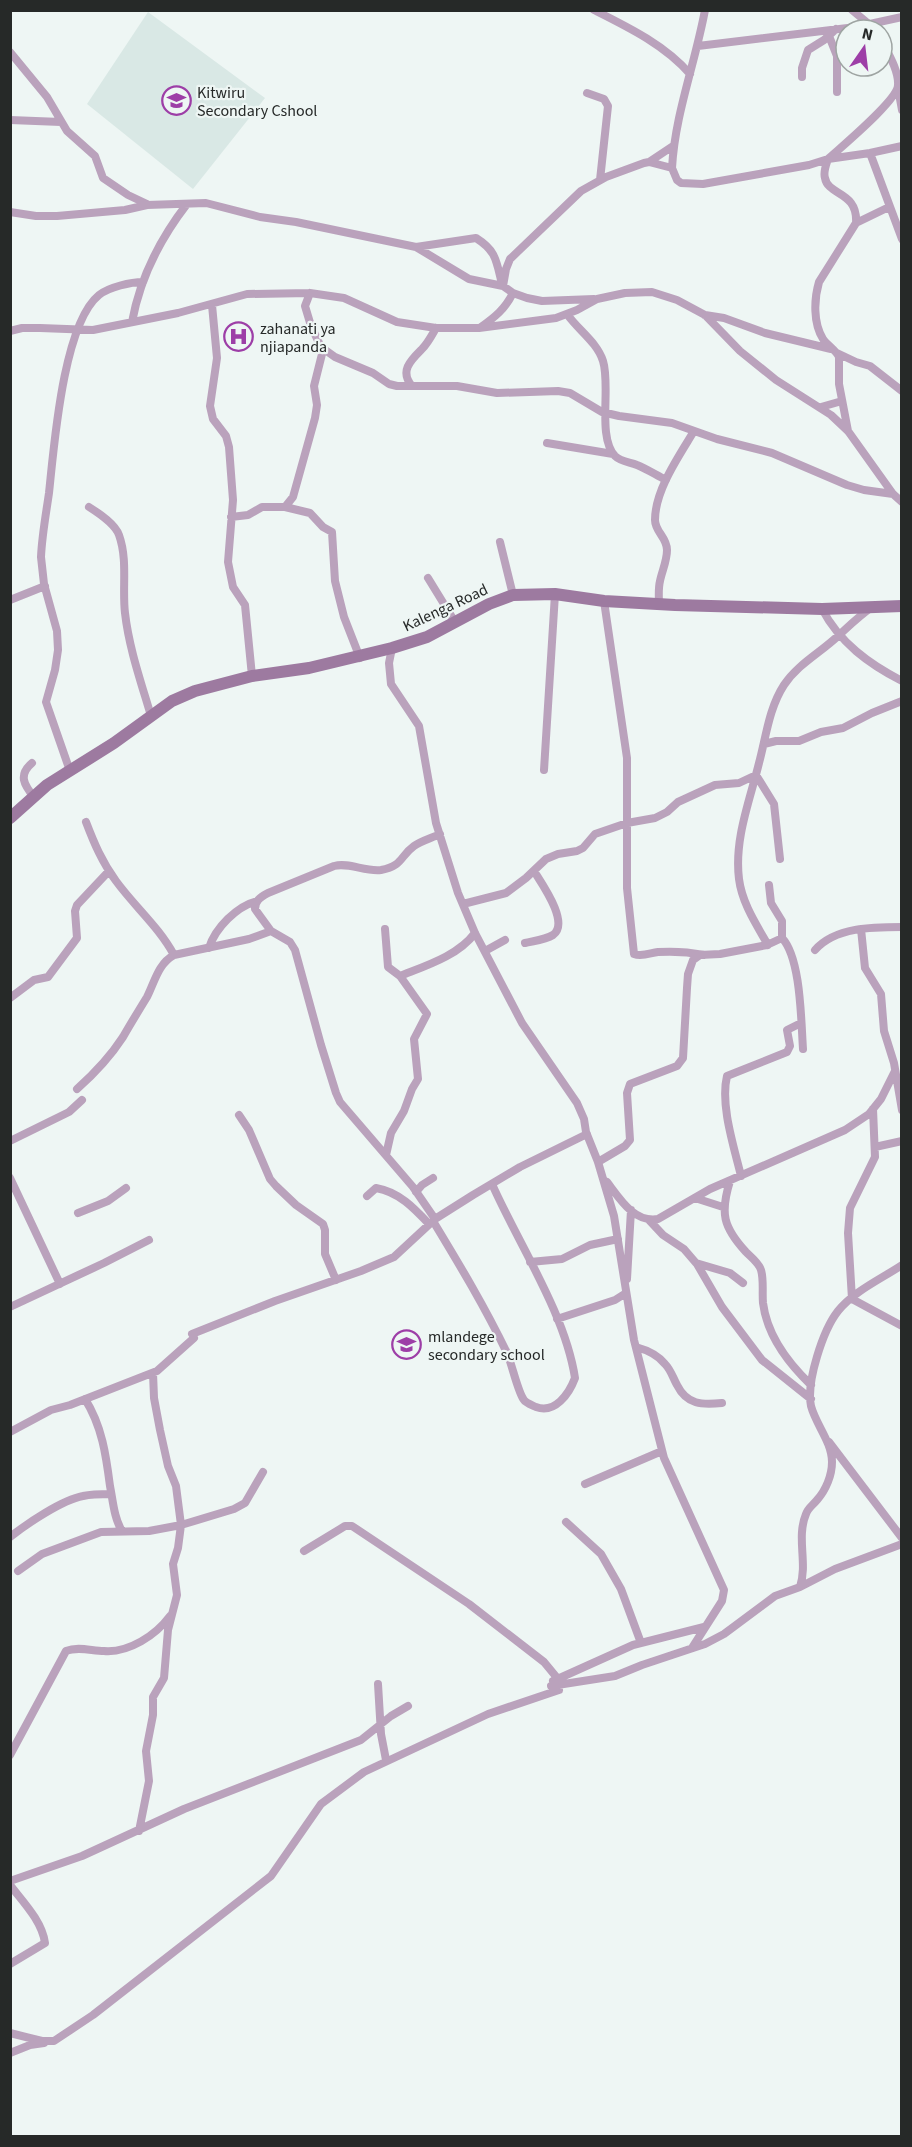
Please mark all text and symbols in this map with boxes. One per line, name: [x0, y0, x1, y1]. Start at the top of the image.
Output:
north arrow: [834, 18, 894, 78]
text: N: [860, 22, 875, 46]
place label: Kitwiru Secondary Cshool: [197, 82, 317, 122]
school or university icon: Kitwiru Secondary Cshool: [160, 85, 192, 117]
place label: zahanati ya njiapanda: [260, 318, 336, 358]
hospital icon: zahanati ya njiapanda: [223, 321, 255, 353]
street label: Kalenga Road: [399, 579, 492, 637]
place label: mlandege secondary school: [428, 1326, 545, 1366]
school or university icon: mlandege secondary school: [391, 1329, 423, 1361]

